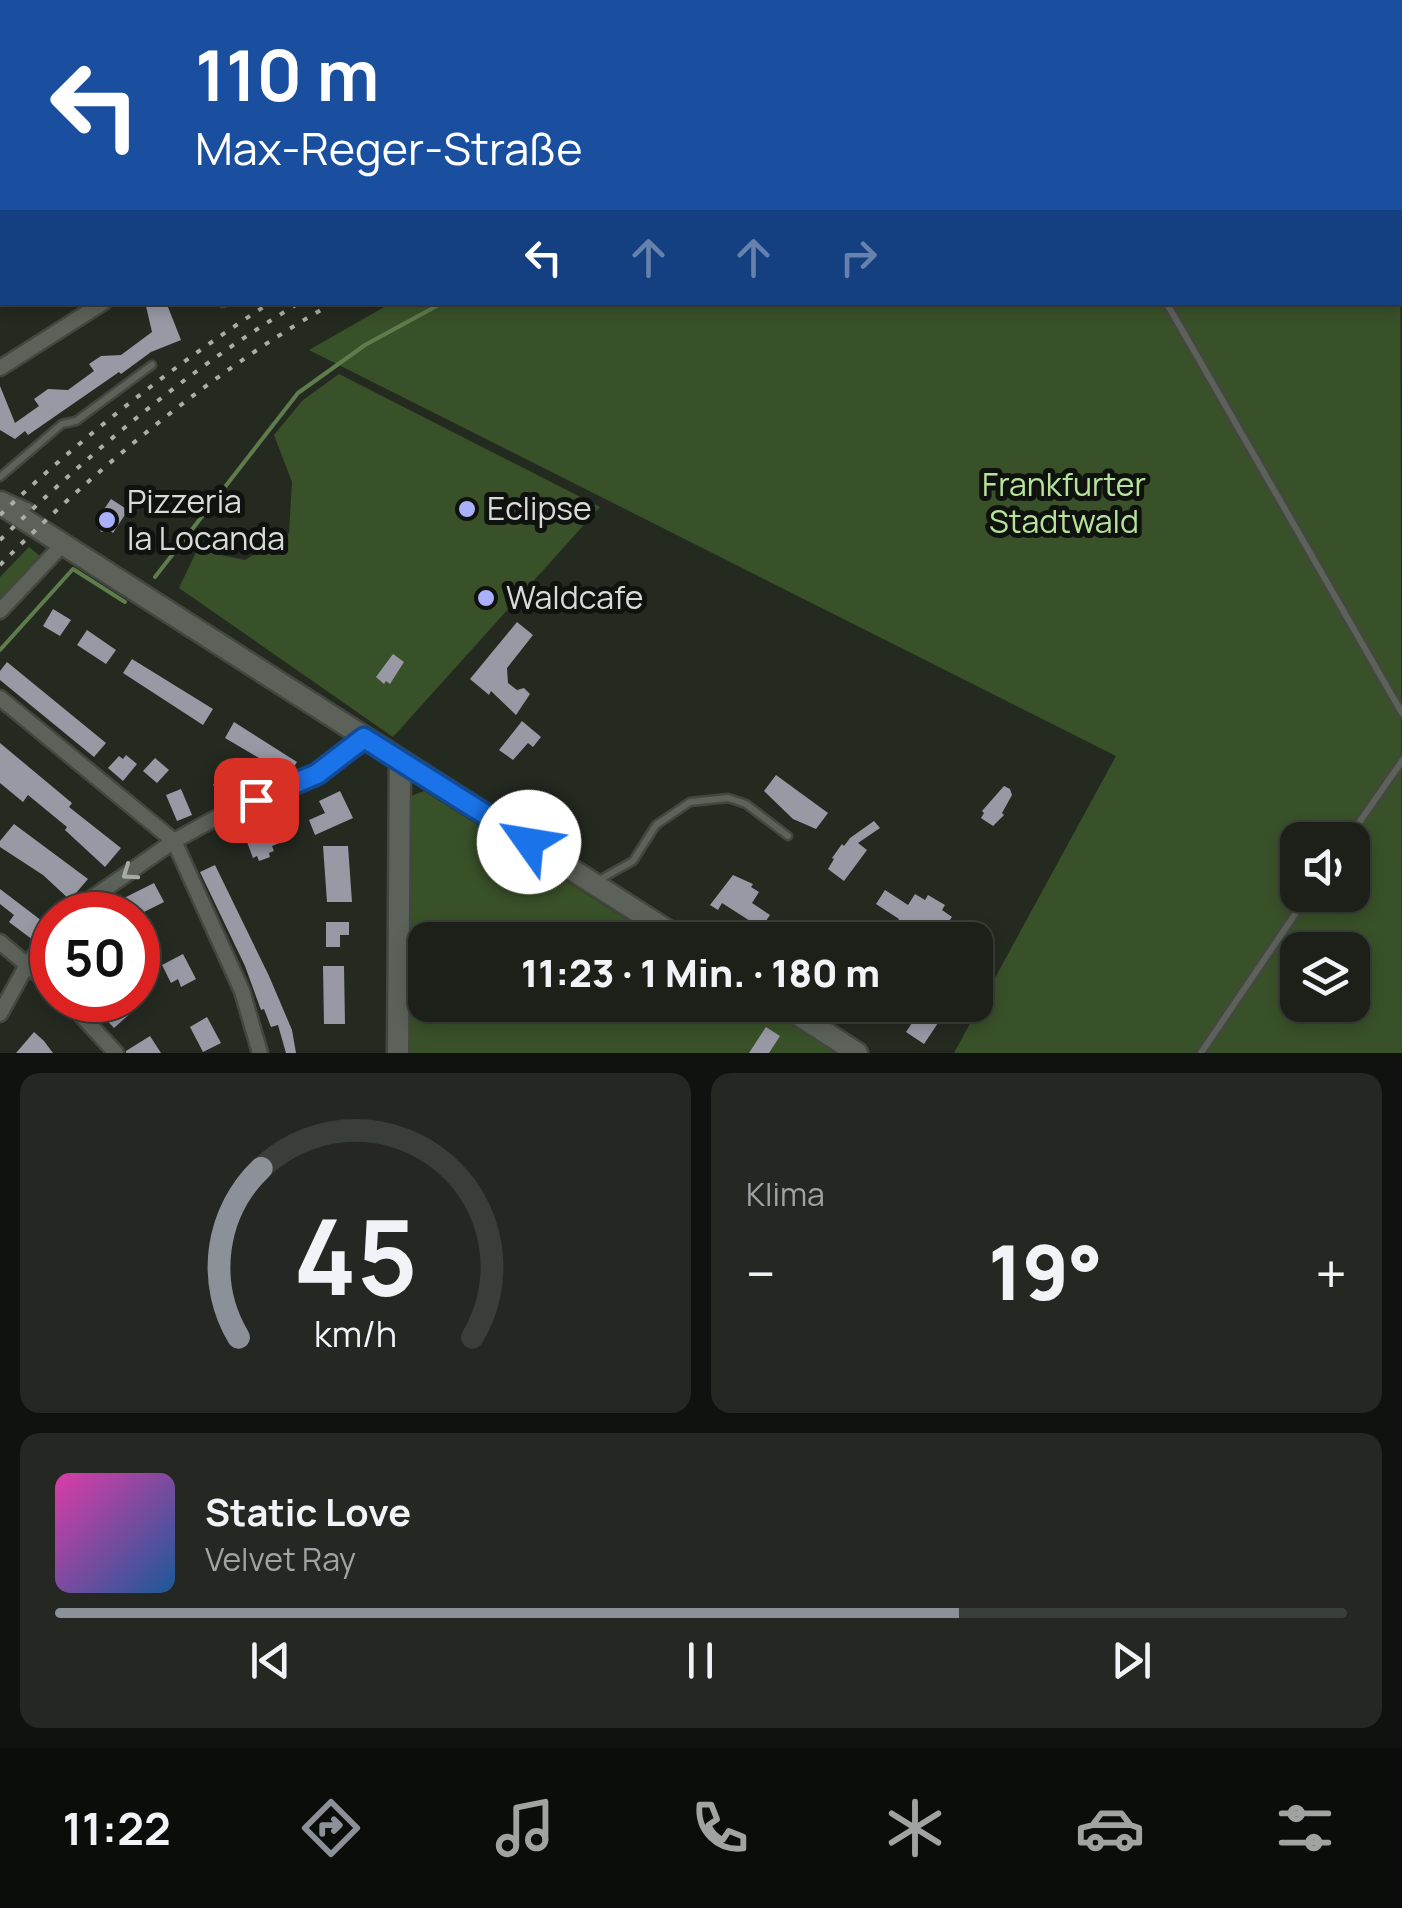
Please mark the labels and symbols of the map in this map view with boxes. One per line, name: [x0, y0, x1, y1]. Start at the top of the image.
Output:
park label: Frankfurter Stadtwald: [982, 462, 1146, 543]
place label: Pizzeria la Locanda: [127, 479, 285, 560]
place label: Eclipse: [487, 486, 592, 530]
marker: Eclipse: [456, 498, 478, 520]
marker: Pizzeria la Locanda: [96, 509, 118, 531]
place label: Waldcafe: [506, 575, 644, 619]
marker: Waldcafe: [475, 587, 497, 609]
pin: [214, 758, 299, 843]
position arrow: [477, 790, 581, 894]
one-way arrow: [121, 861, 140, 879]
speed limit sign: 50: [30, 892, 160, 1022]

